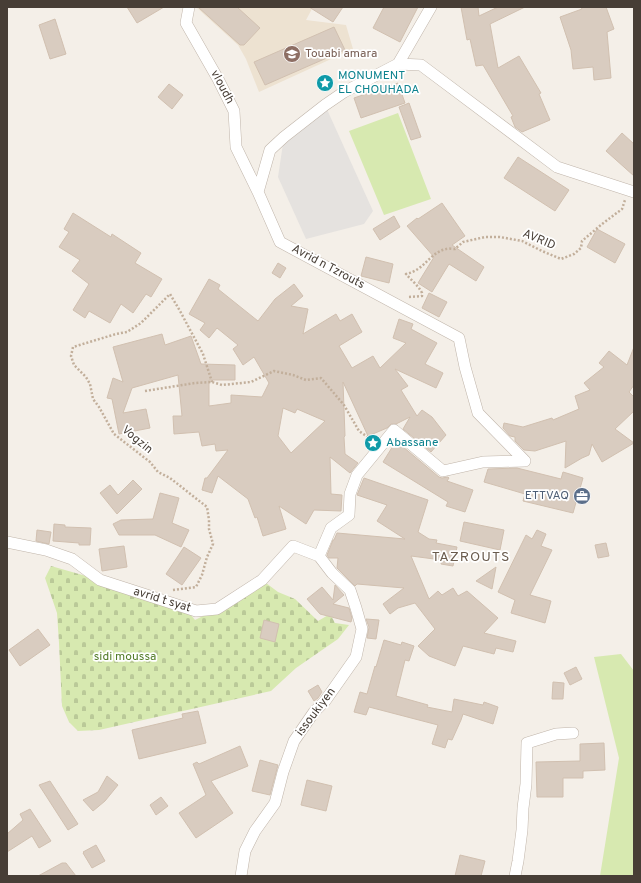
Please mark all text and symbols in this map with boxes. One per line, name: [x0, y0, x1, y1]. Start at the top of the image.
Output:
school or university icon: Touabi amara: [282, 44, 302, 64]
place label: Touabi amara: [305, 46, 377, 62]
street label: vloudh: [206, 67, 238, 107]
place label: MONUMENT EL CHOUHADA: [338, 68, 419, 98]
place icon: MONUMENT EL CHOUHADA: [315, 73, 335, 93]
street label: AVRID: [520, 226, 558, 254]
street label: Avrid n Tzrouts: [289, 241, 367, 293]
street label: Vogzin: [118, 422, 156, 458]
place icon: Abassane: [363, 433, 383, 453]
place label: Abassane: [386, 435, 438, 451]
office icon: ETTVAQ: [572, 486, 592, 506]
place label: ETTVAQ: [525, 488, 569, 504]
district label: TAZROUTS: [432, 549, 510, 566]
street label: avrid t syat: [131, 584, 193, 616]
park label: sidi moussa: [94, 649, 156, 665]
street label: issoukiyen: [293, 685, 339, 739]

